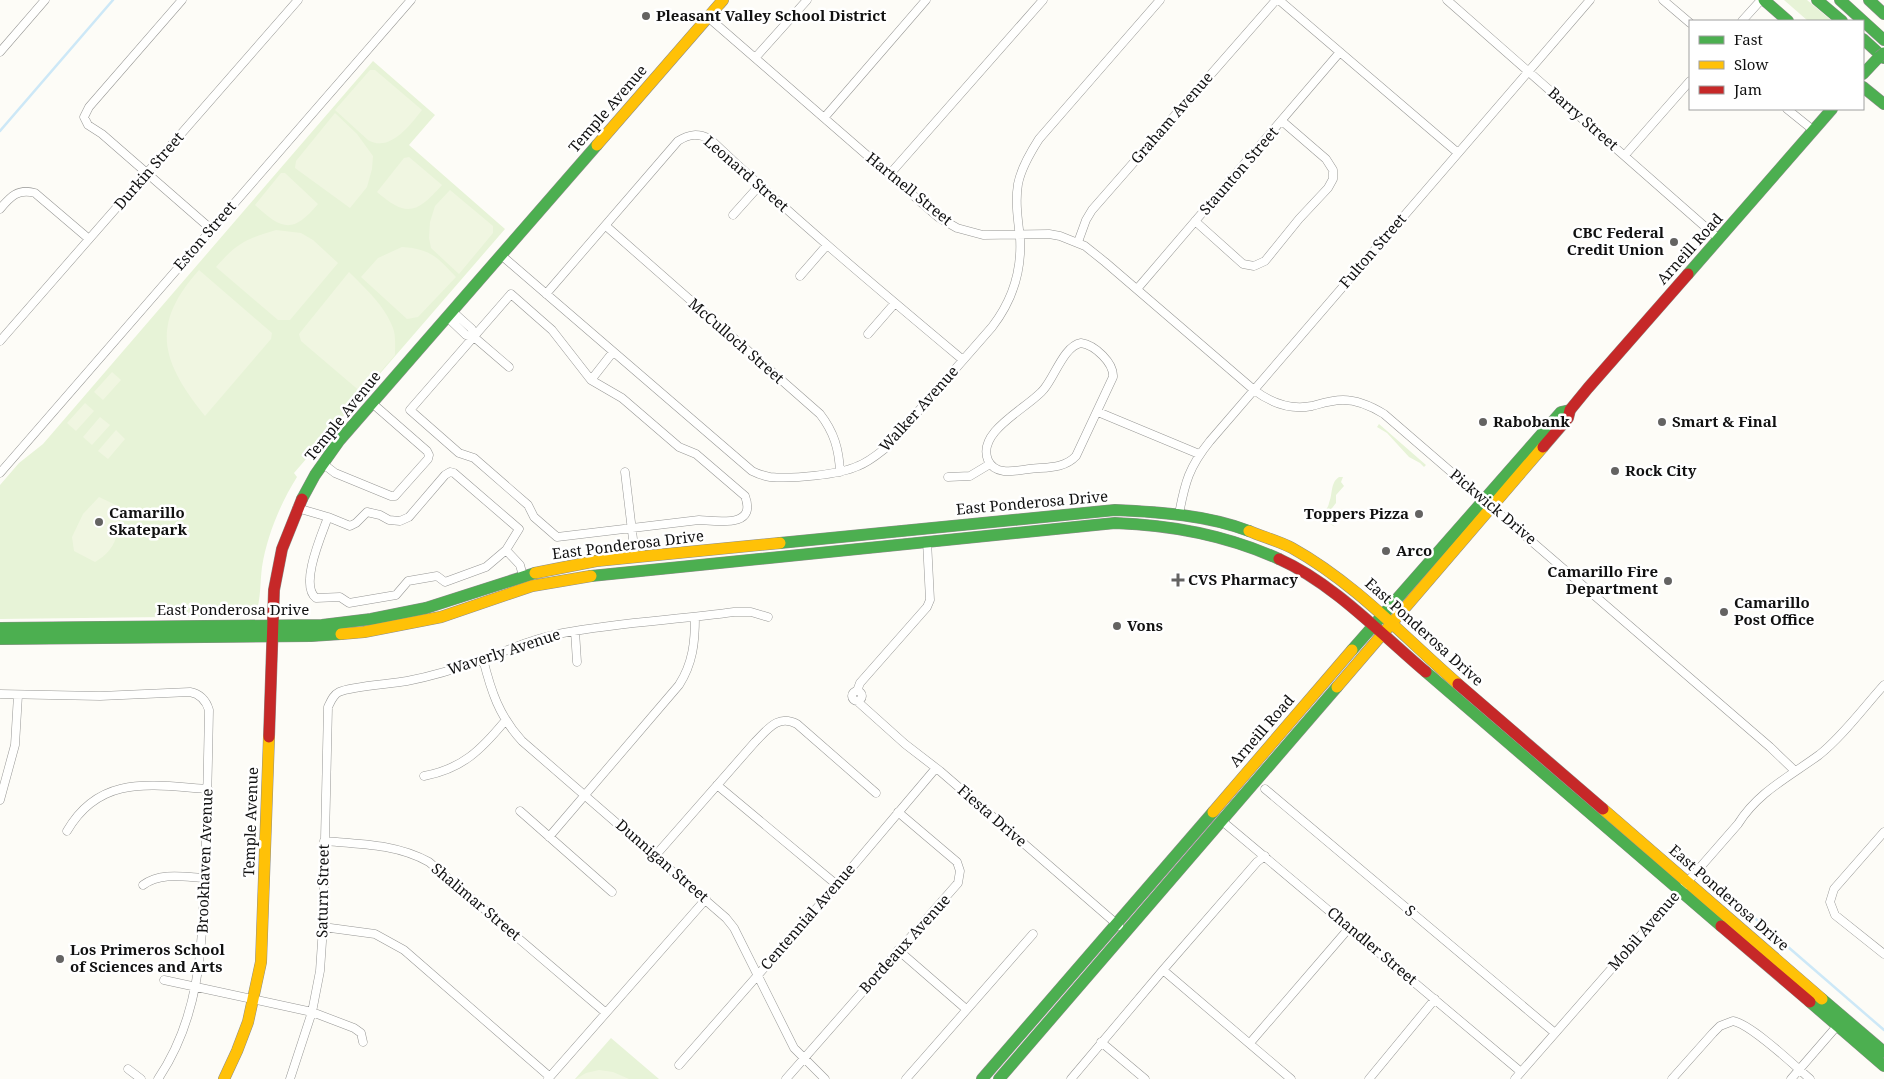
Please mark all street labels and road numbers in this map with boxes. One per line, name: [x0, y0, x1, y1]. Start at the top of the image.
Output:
street label: Temple Avenue: [564, 60, 651, 156]
street label: Graham Avenue: [1126, 67, 1217, 168]
street label: Barry Street: [1544, 82, 1623, 154]
street label: Staunton Street: [1194, 122, 1282, 219]
street label: Durkin Street: [109, 127, 187, 213]
street label: Leonard Street: [700, 131, 793, 216]
street label: Hartnell Street: [862, 147, 957, 229]
street label: Eston Street: [169, 197, 240, 274]
street label: Arneill Road: [1652, 208, 1727, 288]
street label: Fulton Street: [1334, 209, 1410, 292]
street label: McCulloch Street: [685, 293, 789, 387]
street label: Walker Avenue: [874, 361, 962, 455]
street label: Temple Avenue: [300, 366, 385, 464]
street label: Pickwick Drive: [1446, 464, 1541, 548]
street label: East Ponderosa Drive: [955, 485, 1109, 519]
street label: East Ponderosa Drive: [551, 525, 705, 563]
street label: East Ponderosa Drive: [1361, 573, 1488, 690]
street label: East Ponderosa Drive: [157, 599, 309, 619]
street label: Waverly Avenue: [445, 623, 563, 679]
street label: Arneill Road: [1224, 690, 1298, 771]
street label: Temple Avenue: [238, 767, 262, 877]
street label: Fiesta Drive: [954, 780, 1031, 851]
street label: Brookhaven Avenue: [191, 788, 217, 934]
street label: Dunnigan Street: [612, 814, 713, 906]
street label: East Ponderosa Drive: [1665, 840, 1794, 955]
street label: Saturn Street: [311, 844, 333, 938]
street label: Shalimar Street: [428, 858, 526, 945]
street label: Centennial Avenue: [755, 859, 859, 974]
street label: Mobil Avenue: [1603, 886, 1683, 974]
street label: Bordeaux Avenue: [854, 889, 954, 997]
street label: S: [1401, 900, 1420, 921]
street label: Chandler Street: [1323, 902, 1422, 989]

